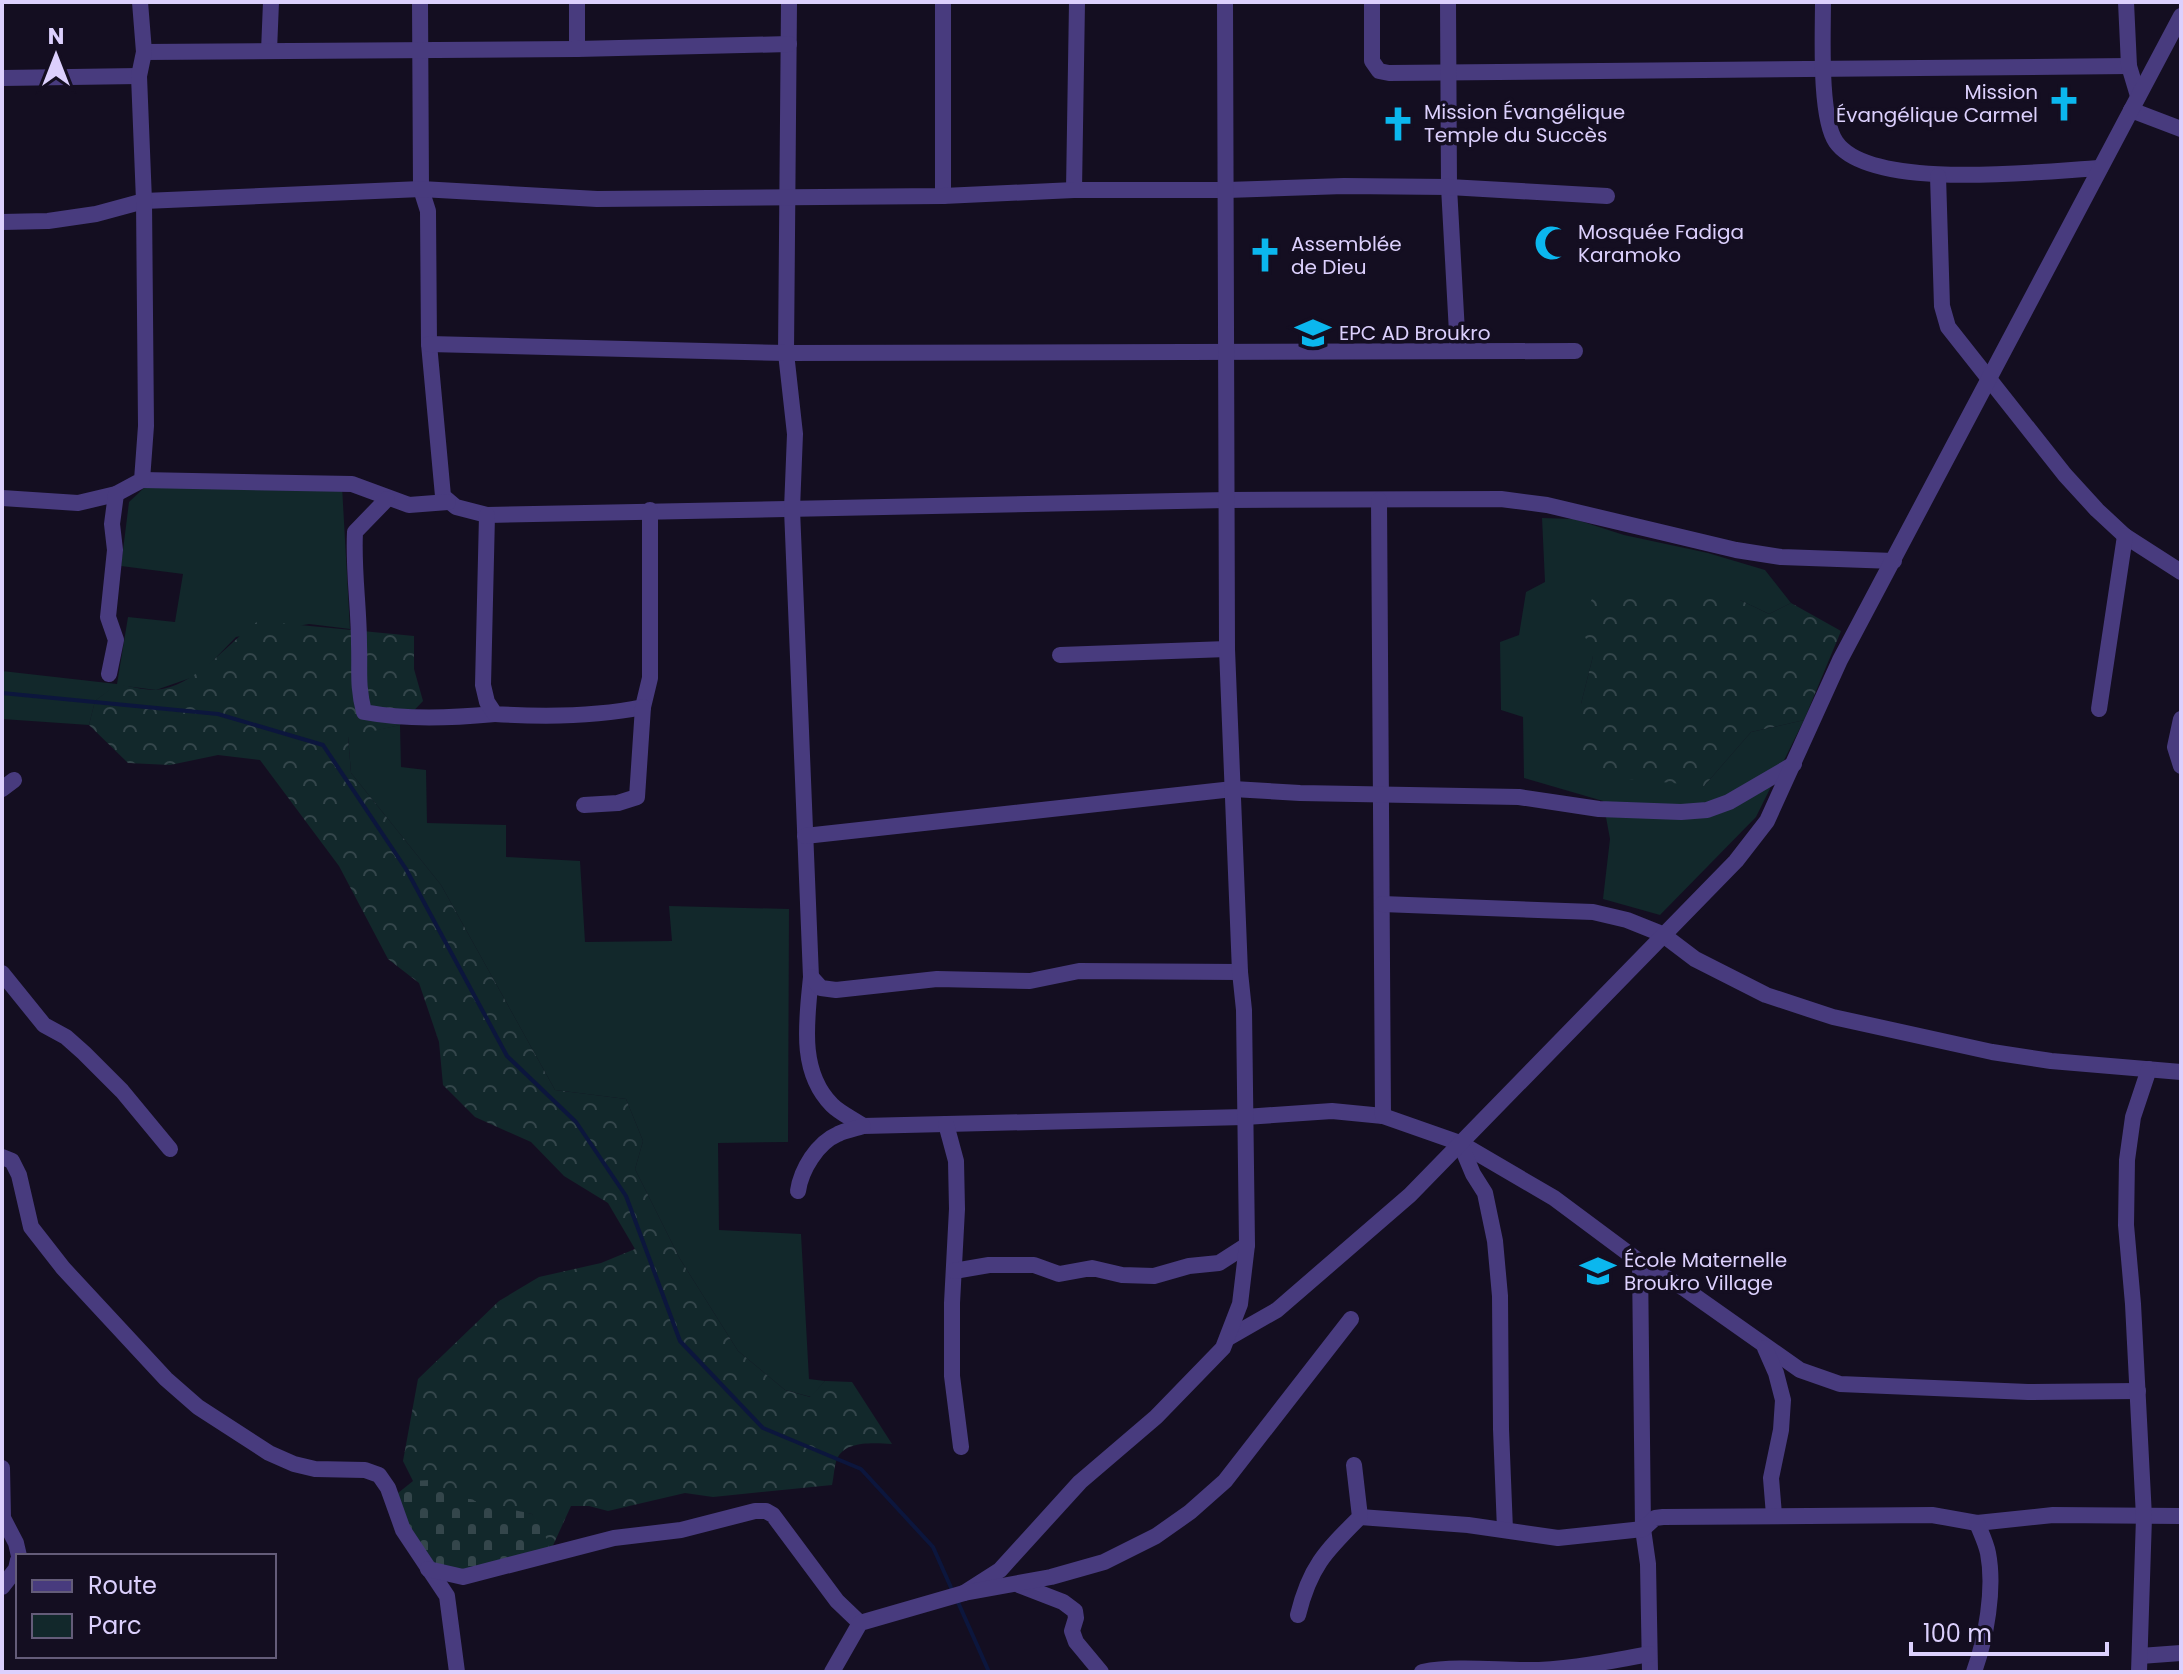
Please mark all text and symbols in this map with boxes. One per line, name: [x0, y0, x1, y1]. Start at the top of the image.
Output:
north arrow: [16, 16, 96, 96]
text: N: [48, 21, 64, 52]
place label: Mission Évangélique Carmel: [1836, 78, 2038, 129]
church icon: Mission Évangélique Carmel: [2045, 85, 2083, 123]
place label: Mission Évangélique Temple du Succès: [1424, 98, 1625, 149]
church icon: Mission Évangélique Temple du Succès: [1379, 105, 1417, 143]
place label: Mosquée Fadiga Karamoko: [1578, 218, 1744, 269]
mosque icon: Mosquée Fadiga Karamoko: [1533, 224, 1571, 262]
place label: Assemblée de Dieu: [1291, 230, 1402, 281]
church icon: Assemblée de Dieu: [1246, 236, 1284, 274]
school or university icon: EPC AD Broukro: [1294, 314, 1332, 352]
place label: EPC AD Broukro: [1339, 319, 1490, 347]
place label: École Maternelle Broukro Village: [1624, 1246, 1787, 1297]
school or university icon: École Maternelle Broukro Village: [1579, 1252, 1617, 1290]
legend: [16, 1554, 276, 1658]
text: Route: [88, 1569, 157, 1602]
scale bar: [1911, 1606, 2107, 1656]
text: Parc: [88, 1609, 142, 1642]
text: 100 m: [1923, 1617, 1992, 1650]

